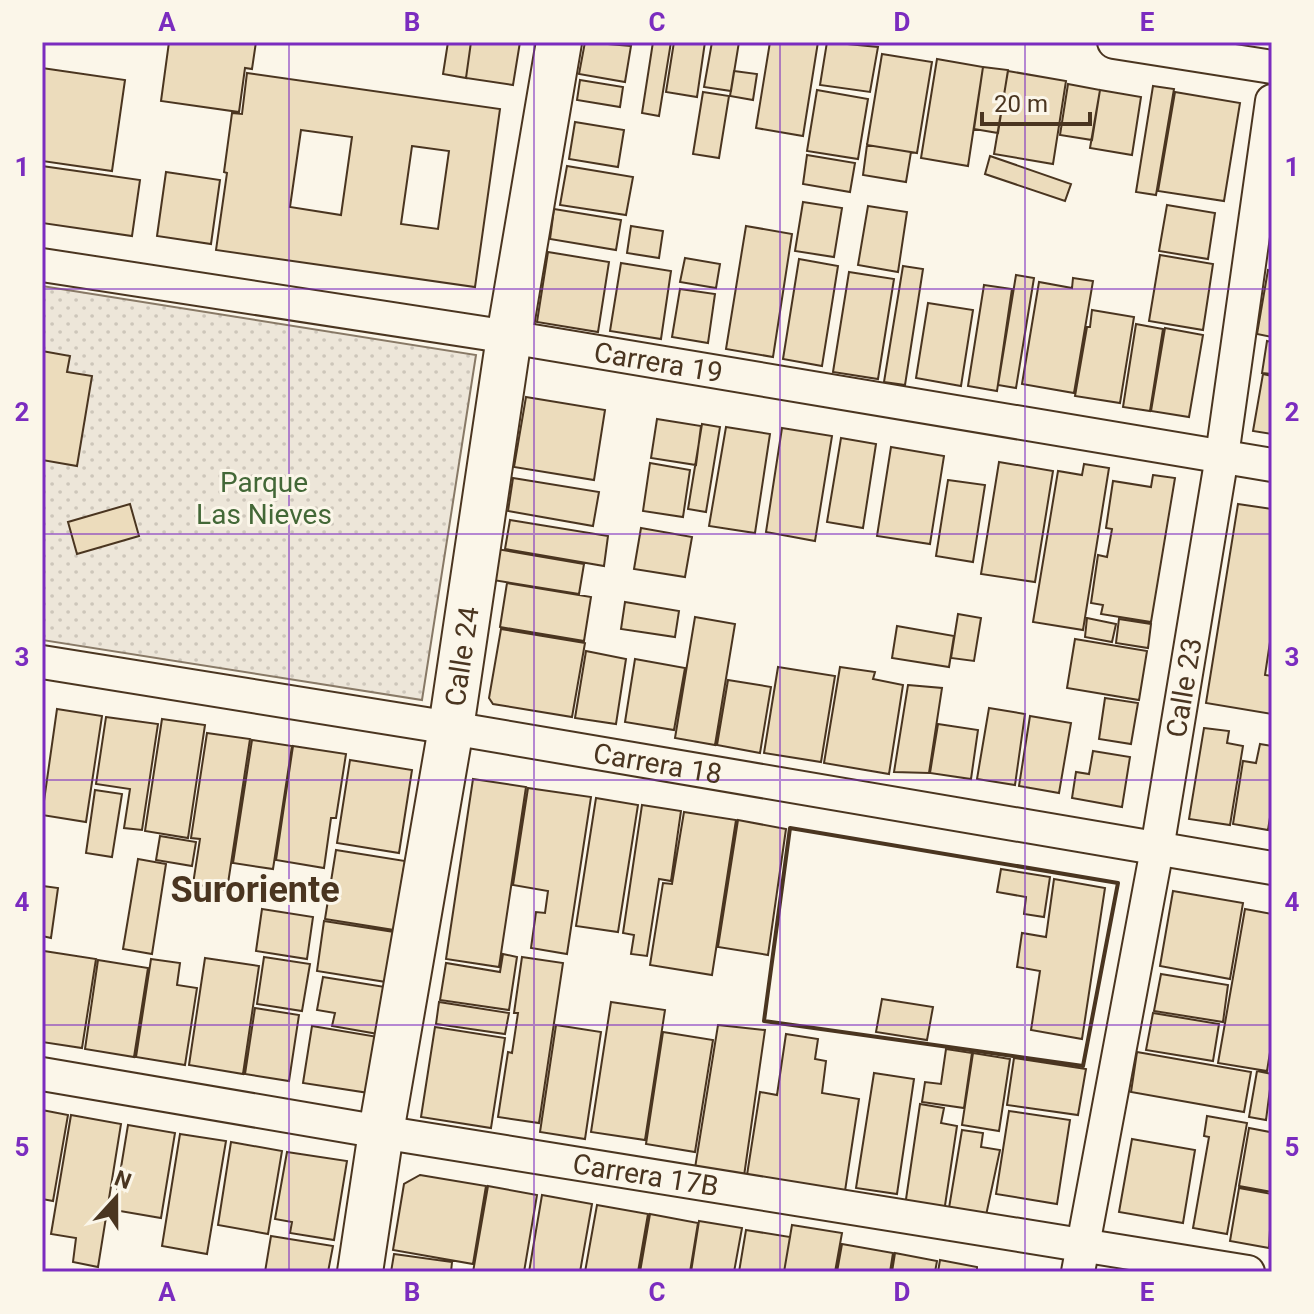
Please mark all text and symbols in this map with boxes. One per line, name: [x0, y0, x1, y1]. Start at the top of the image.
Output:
text: A: [158, 7, 176, 37]
text: B: [404, 7, 420, 37]
text: C: [648, 7, 666, 37]
text: D: [894, 7, 910, 37]
text: E: [1140, 7, 1155, 37]
scale bar: [982, 76, 1090, 126]
text: 20 m: [994, 90, 1048, 118]
text: 1: [15, 152, 29, 182]
text: 1: [1285, 152, 1299, 182]
street label: Carrera 19: [592, 335, 725, 389]
text: 2: [15, 397, 29, 427]
text: 2: [1285, 397, 1299, 427]
park label: Parque Las Nieves: [196, 466, 332, 531]
street label: Calle 24: [438, 604, 485, 708]
street label: Calle 23: [1159, 635, 1208, 740]
text: 3: [15, 642, 29, 672]
text: 3: [1285, 642, 1299, 672]
street label: Carrera 18: [591, 736, 724, 790]
district label: Suroriente: [170, 869, 340, 911]
text: 4: [15, 887, 30, 917]
text: 4: [1285, 887, 1300, 917]
text: 5: [15, 1132, 29, 1162]
text: 5: [1285, 1132, 1299, 1162]
street label: Carrera 17B: [570, 1147, 721, 1203]
north arrow: [76, 1158, 156, 1238]
text: N: [111, 1165, 135, 1194]
text: A: [158, 1277, 176, 1307]
text: B: [404, 1277, 420, 1307]
text: C: [648, 1277, 666, 1307]
text: D: [894, 1277, 910, 1307]
text: E: [1140, 1277, 1155, 1307]

